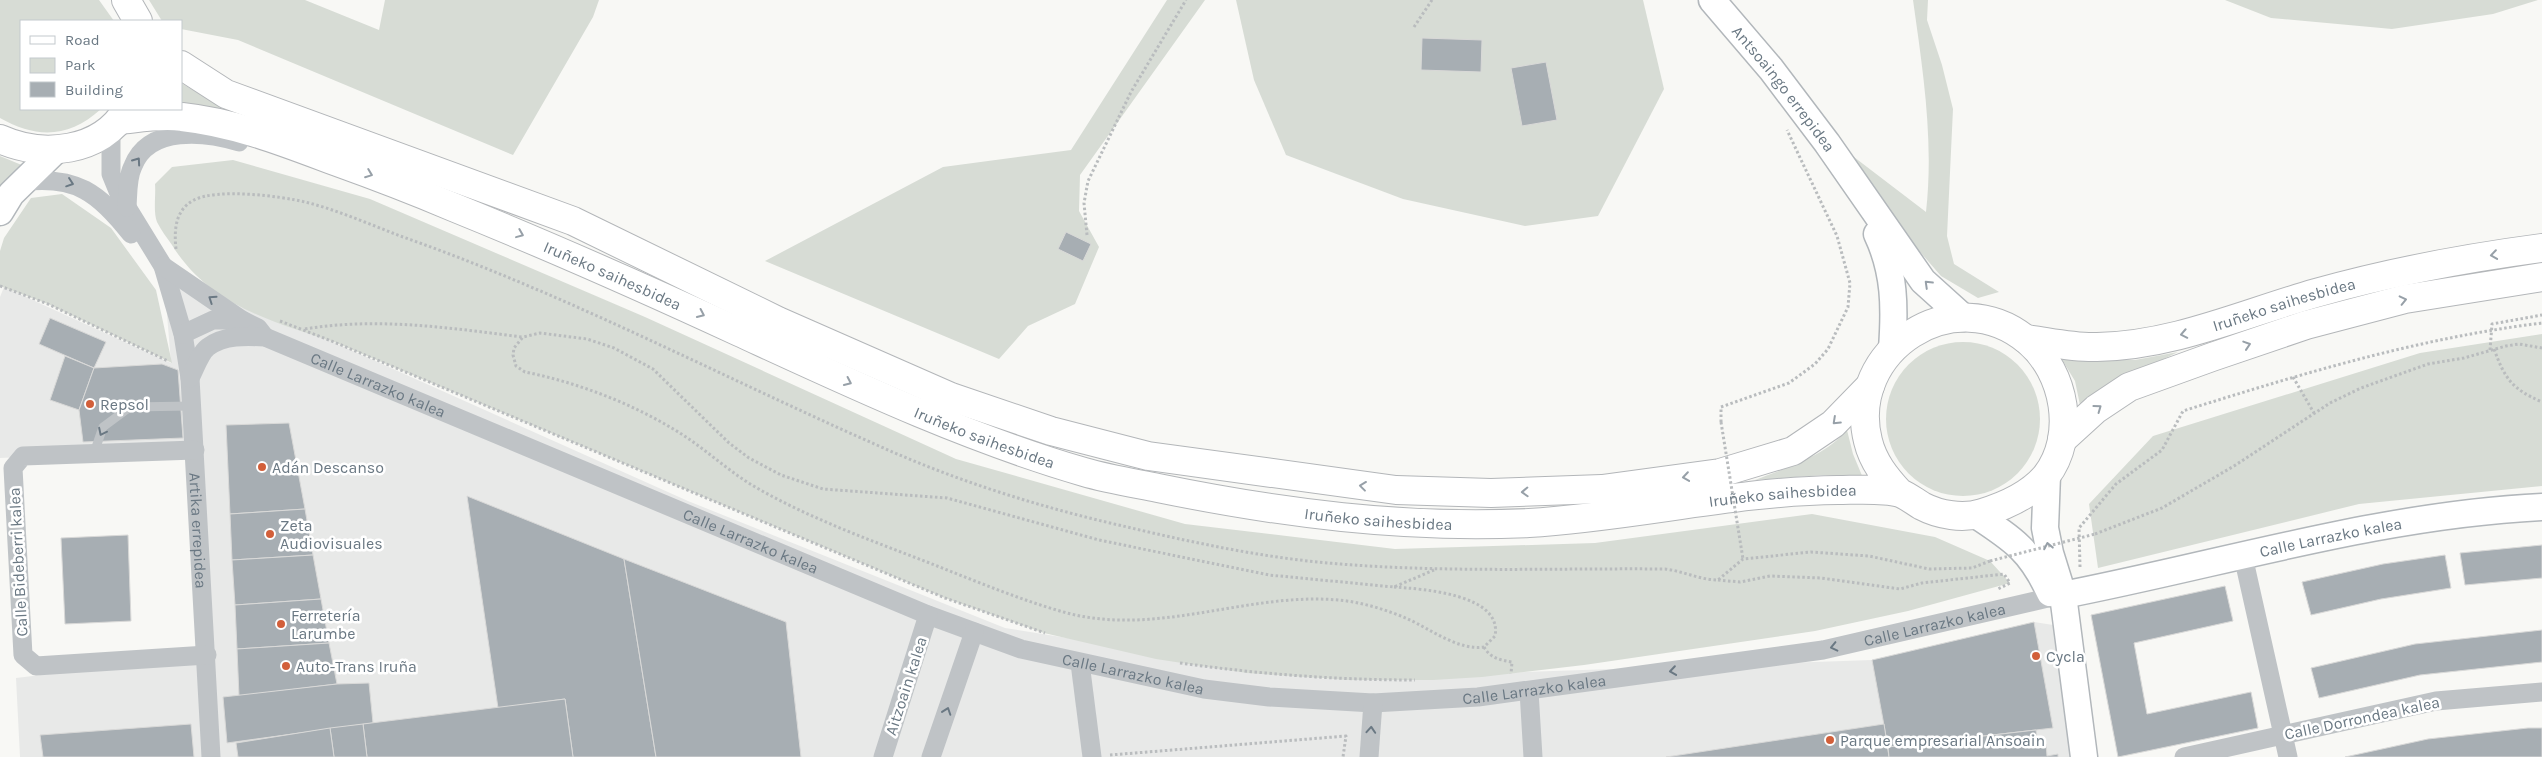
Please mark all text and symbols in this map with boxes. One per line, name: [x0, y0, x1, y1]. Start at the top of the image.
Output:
legend: [20, 20, 182, 110]
street label: Antsoaingo errepidea: [1728, 21, 1839, 155]
text: Road: [65, 31, 100, 49]
text: Park: [65, 56, 95, 74]
text: Building: [65, 81, 123, 99]
one-way arrow: [131, 157, 140, 167]
one-way arrow: [364, 168, 373, 178]
one-way arrow: [65, 178, 74, 188]
one-way arrow: [515, 228, 524, 239]
street label: Iruñeko saihesbidea: [541, 236, 684, 314]
one-way arrow: [2489, 249, 2498, 259]
street label: Iruñeko saihesbidea: [2210, 273, 2357, 335]
one-way arrow: [1925, 281, 1934, 290]
one-way arrow: [2399, 295, 2408, 306]
one-way arrow: [208, 296, 218, 305]
one-way arrow: [695, 308, 704, 318]
one-way arrow: [2180, 328, 2189, 338]
one-way arrow: [2242, 341, 2251, 351]
street label: Calle Larrazko kalea: [308, 348, 449, 421]
one-way arrow: [843, 376, 852, 387]
place label: Repsol: [100, 395, 149, 414]
marker: Repsol: [84, 398, 96, 410]
street label: Iruñeko saihesbidea: [911, 402, 1057, 472]
one-way arrow: [2092, 405, 2102, 414]
one-way arrow: [1832, 415, 1841, 424]
one-way arrow: [99, 427, 109, 436]
place label: Adán Descanso: [272, 458, 384, 477]
marker: Adán Descanso: [256, 461, 268, 473]
one-way arrow: [1682, 471, 1690, 482]
street label: Artika errepidea: [186, 472, 211, 589]
street label: Iruñeko saihesbidea: [1707, 480, 1857, 511]
one-way arrow: [1358, 481, 1366, 492]
one-way arrow: [1521, 486, 1529, 497]
street label: Calle Bideberri kalea: [5, 487, 31, 637]
street label: Iruñeko saihesbidea: [1303, 503, 1453, 534]
street label: Calle Larrazko kalea: [680, 504, 821, 577]
street label: Calle Larrazko kalea: [2258, 513, 2403, 561]
place label: Zeta Audiovisuales: [280, 516, 383, 553]
marker: Zeta Audiovisuales: [264, 528, 276, 540]
one-way arrow: [2044, 542, 2054, 550]
street label: Calle Larrazko kalea: [1862, 599, 2007, 650]
place label: Ferretería Larumbe: [291, 606, 361, 643]
marker: Ferretería Larumbe: [275, 618, 287, 630]
street label: Aitzoain kalea: [881, 634, 931, 738]
one-way arrow: [1830, 641, 1838, 652]
place label: Cycla: [2046, 647, 2085, 666]
street label: Calle Larrazko kalea: [1060, 649, 1206, 698]
marker: Cycla: [2030, 650, 2042, 662]
place label: Auto-Trans Iruña: [296, 657, 417, 676]
marker: Auto-Trans Iruña: [280, 660, 292, 672]
one-way arrow: [1669, 665, 1677, 676]
street label: Calle Larrazko kalea: [1462, 670, 1607, 707]
street label: Calle Dorrondea kalea: [2283, 692, 2441, 744]
one-way arrow: [941, 707, 951, 716]
one-way arrow: [1366, 726, 1377, 734]
place label: Parque empresarial Ansoain: [1840, 731, 2045, 750]
marker: Parque empresarial Ansoain: [1824, 734, 1836, 746]

